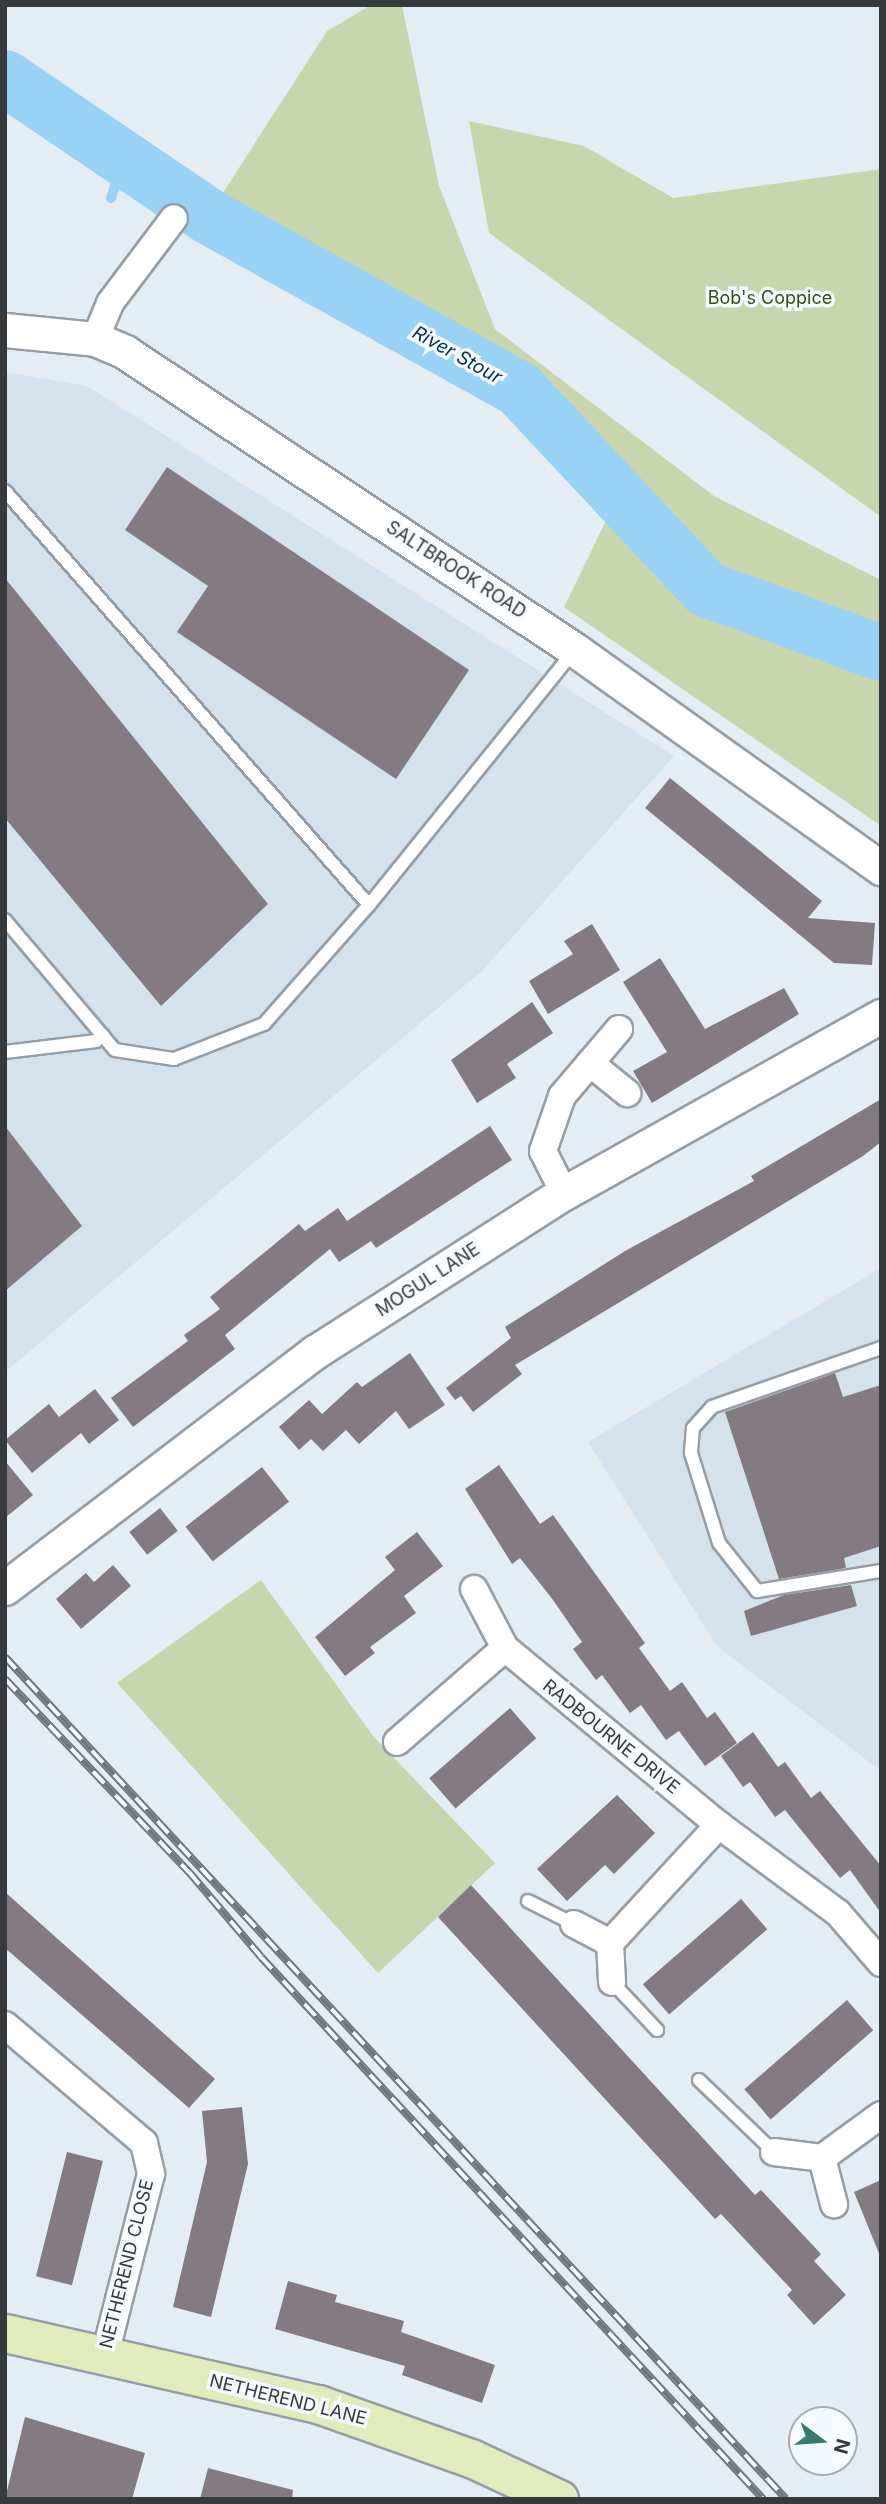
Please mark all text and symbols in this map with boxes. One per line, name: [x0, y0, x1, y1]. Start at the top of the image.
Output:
park label: Bob's Coppice: [708, 287, 832, 309]
water label: River Stour: [408, 321, 506, 389]
street label: SALTBROOK ROAD: [382, 517, 530, 623]
street label: MOGUL LANE: [372, 1239, 484, 1321]
street label: RADBOURNE DRIVE: [538, 1675, 684, 1799]
street label: NETHEREND CLOSE: [96, 2177, 158, 2351]
street label: NETHEREND LANE: [207, 2370, 369, 2430]
north arrow: [788, 2406, 858, 2476]
text: N: [829, 2436, 855, 2456]

